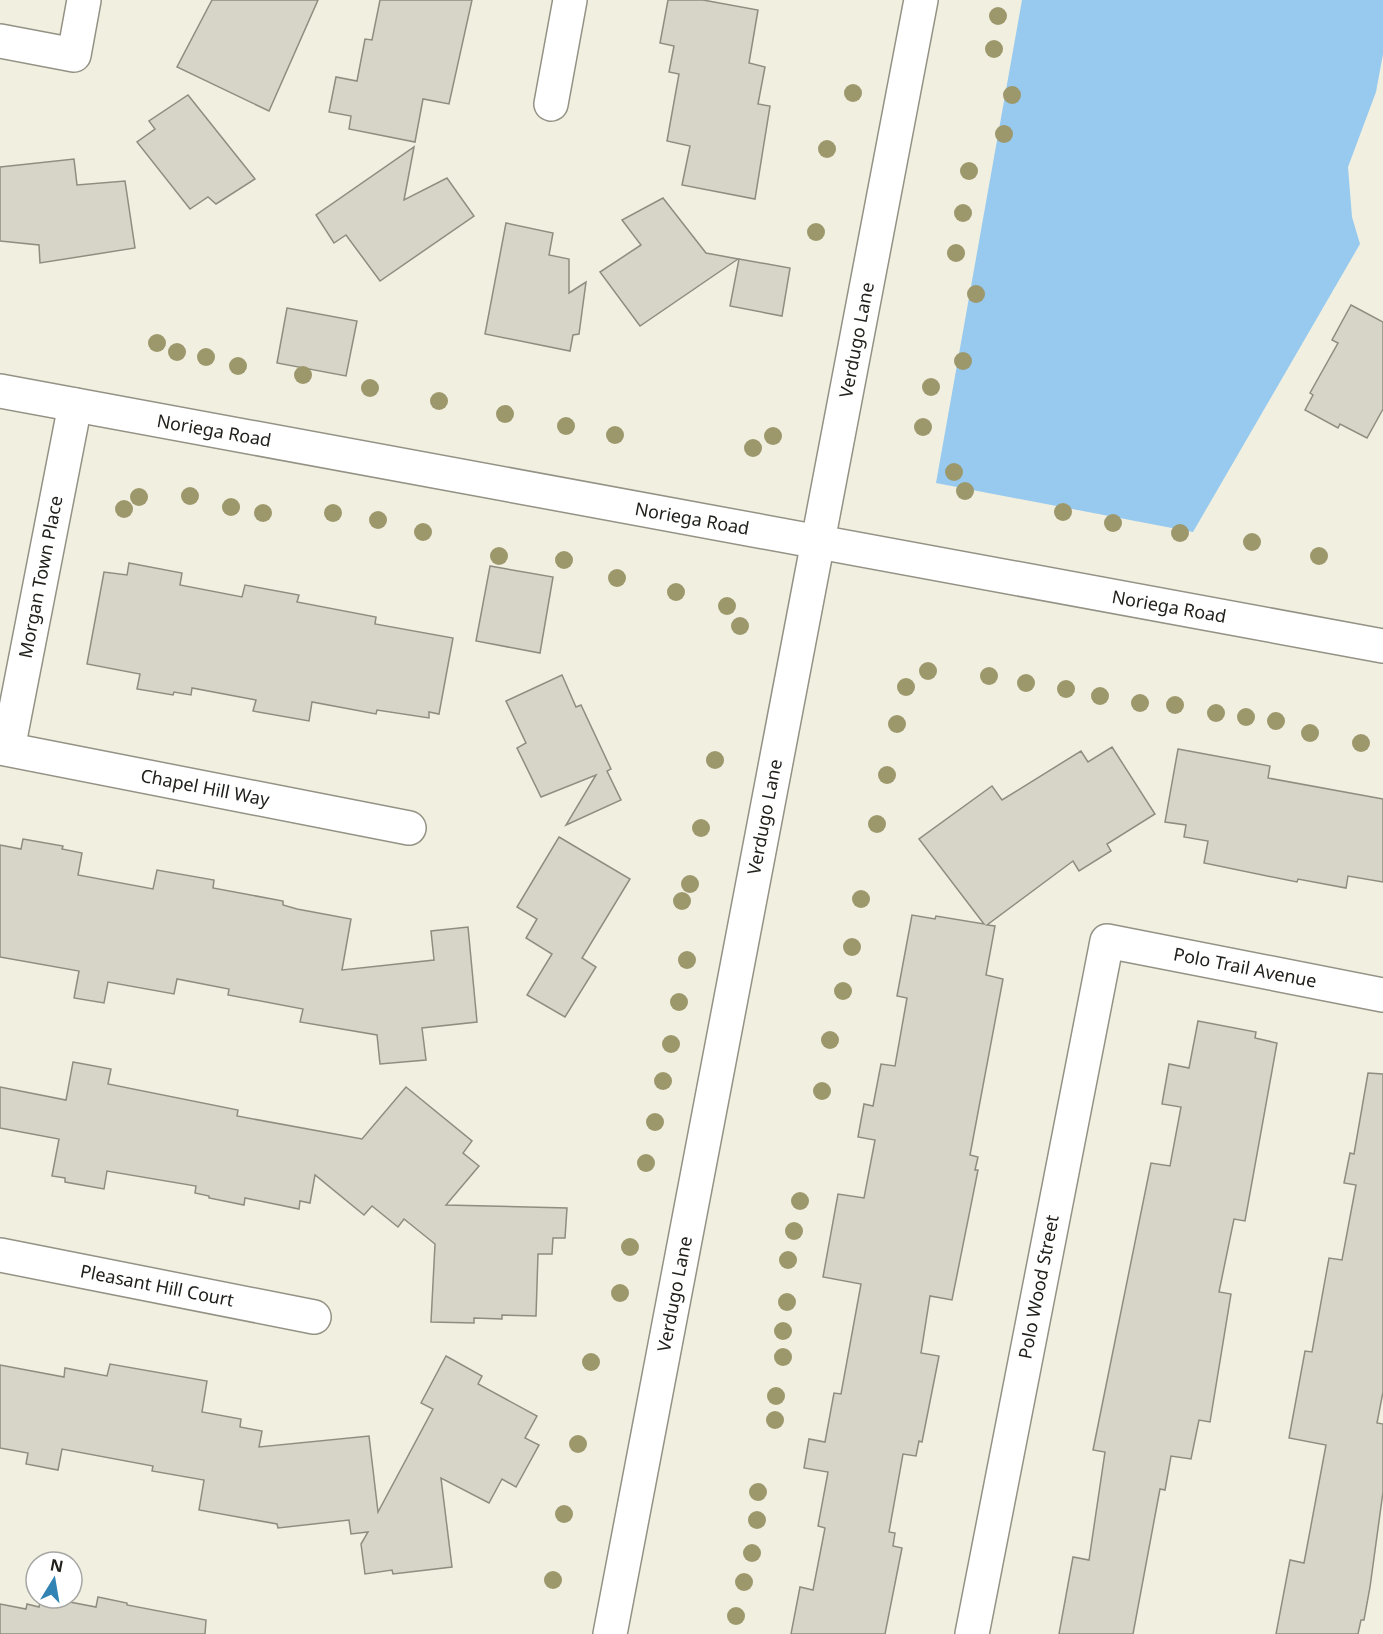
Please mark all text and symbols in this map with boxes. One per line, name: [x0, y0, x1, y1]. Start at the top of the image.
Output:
street label: Verdugo Lane: [833, 280, 879, 400]
street label: Noriega Road: [155, 408, 273, 452]
street label: Morgan Town Place: [12, 493, 68, 660]
street label: Noriega Road: [633, 496, 751, 540]
street label: Noriega Road: [1110, 584, 1228, 628]
street label: Verdugo Lane: [741, 757, 787, 877]
street label: Chapel Hill Way: [139, 763, 272, 811]
street label: Polo Trail Avenue: [1172, 941, 1319, 993]
street label: Polo Wood Street: [1012, 1212, 1064, 1361]
street label: Verdugo Lane: [651, 1234, 697, 1354]
street label: Pleasant Hill Court: [78, 1258, 237, 1312]
north arrow: [24, 1550, 84, 1610]
text: N: [48, 1553, 65, 1577]

